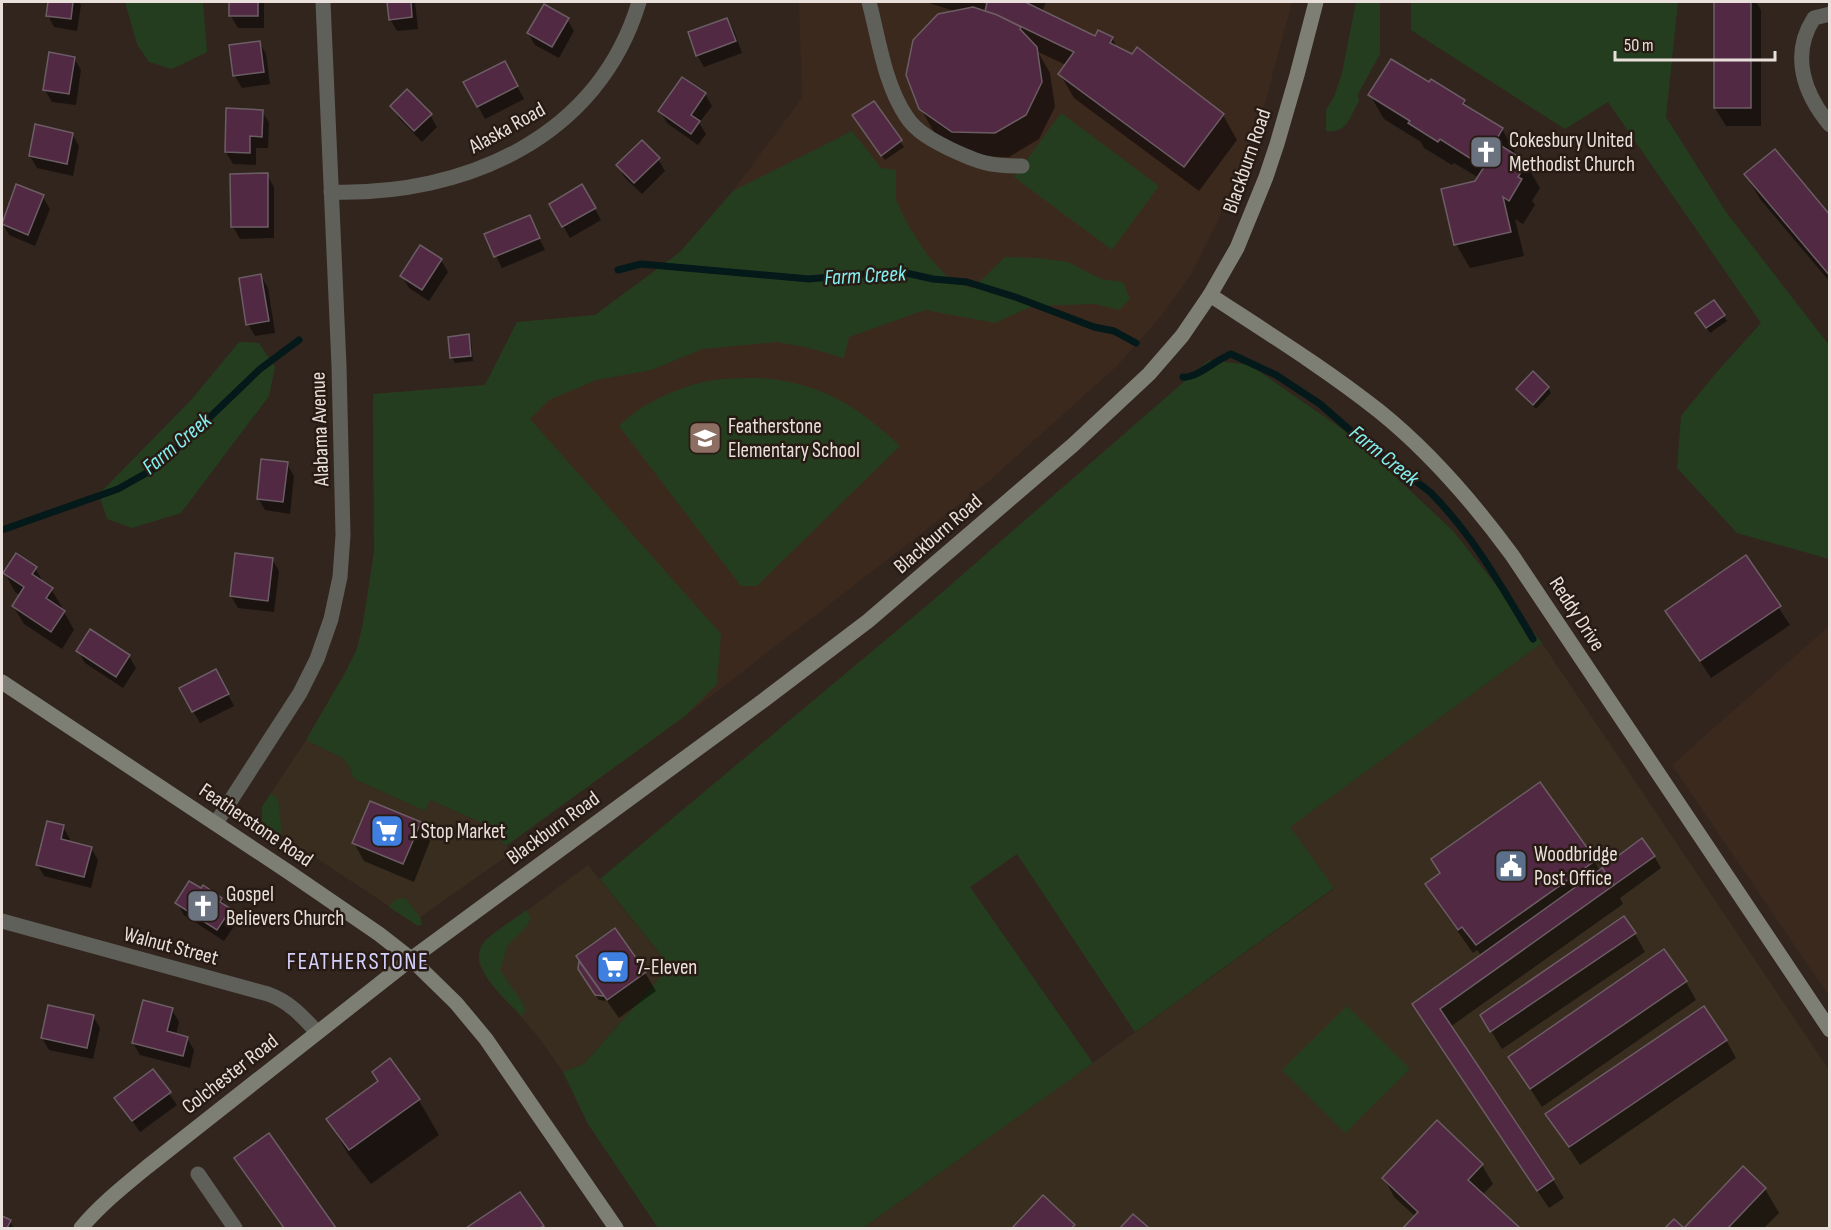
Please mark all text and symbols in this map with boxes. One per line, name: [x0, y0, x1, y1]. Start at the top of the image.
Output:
scale bar: [1615, 24, 1776, 62]
text: 50 m: [1624, 35, 1654, 56]
street label: Alaska Road: [464, 97, 549, 160]
street label: Blackburn Road: [1218, 106, 1276, 216]
place label: Cokesbury United Methodist Church: [1509, 128, 1635, 177]
church icon: Cokesbury United Methodist Church: [1468, 134, 1504, 170]
water label: Farm Creek: [823, 260, 907, 292]
street label: Alabama Avenue: [306, 371, 335, 488]
water label: Farm Creek: [137, 407, 218, 481]
place label: Featherstone Elementary School: [728, 414, 860, 463]
school or university icon: Featherstone Elementary School: [687, 420, 723, 456]
water label: Farm Creek: [1344, 420, 1425, 493]
street label: Blackburn Road: [889, 489, 987, 579]
street label: Reddy Drive: [1544, 572, 1610, 656]
street label: Featherstone Road: [194, 778, 318, 872]
street label: Blackburn Road: [502, 786, 604, 870]
supermarket icon: 1 Stop Market: [369, 813, 405, 849]
place label: 1 Stop Market: [410, 819, 506, 844]
place label: Woodbridge Post Office: [1534, 842, 1618, 891]
public building icon: Woodbridge Post Office: [1493, 848, 1529, 884]
place label: Gospel Believers Church: [226, 882, 344, 931]
church icon: Gospel Believers Church: [185, 888, 221, 924]
street label: Walnut Street: [121, 921, 221, 971]
district label: FEATHERSTONE: [287, 947, 429, 976]
supermarket icon: 7-Eleven: [595, 949, 631, 985]
place label: 7-Eleven: [636, 955, 697, 980]
street label: Colchester Road: [177, 1029, 283, 1119]

